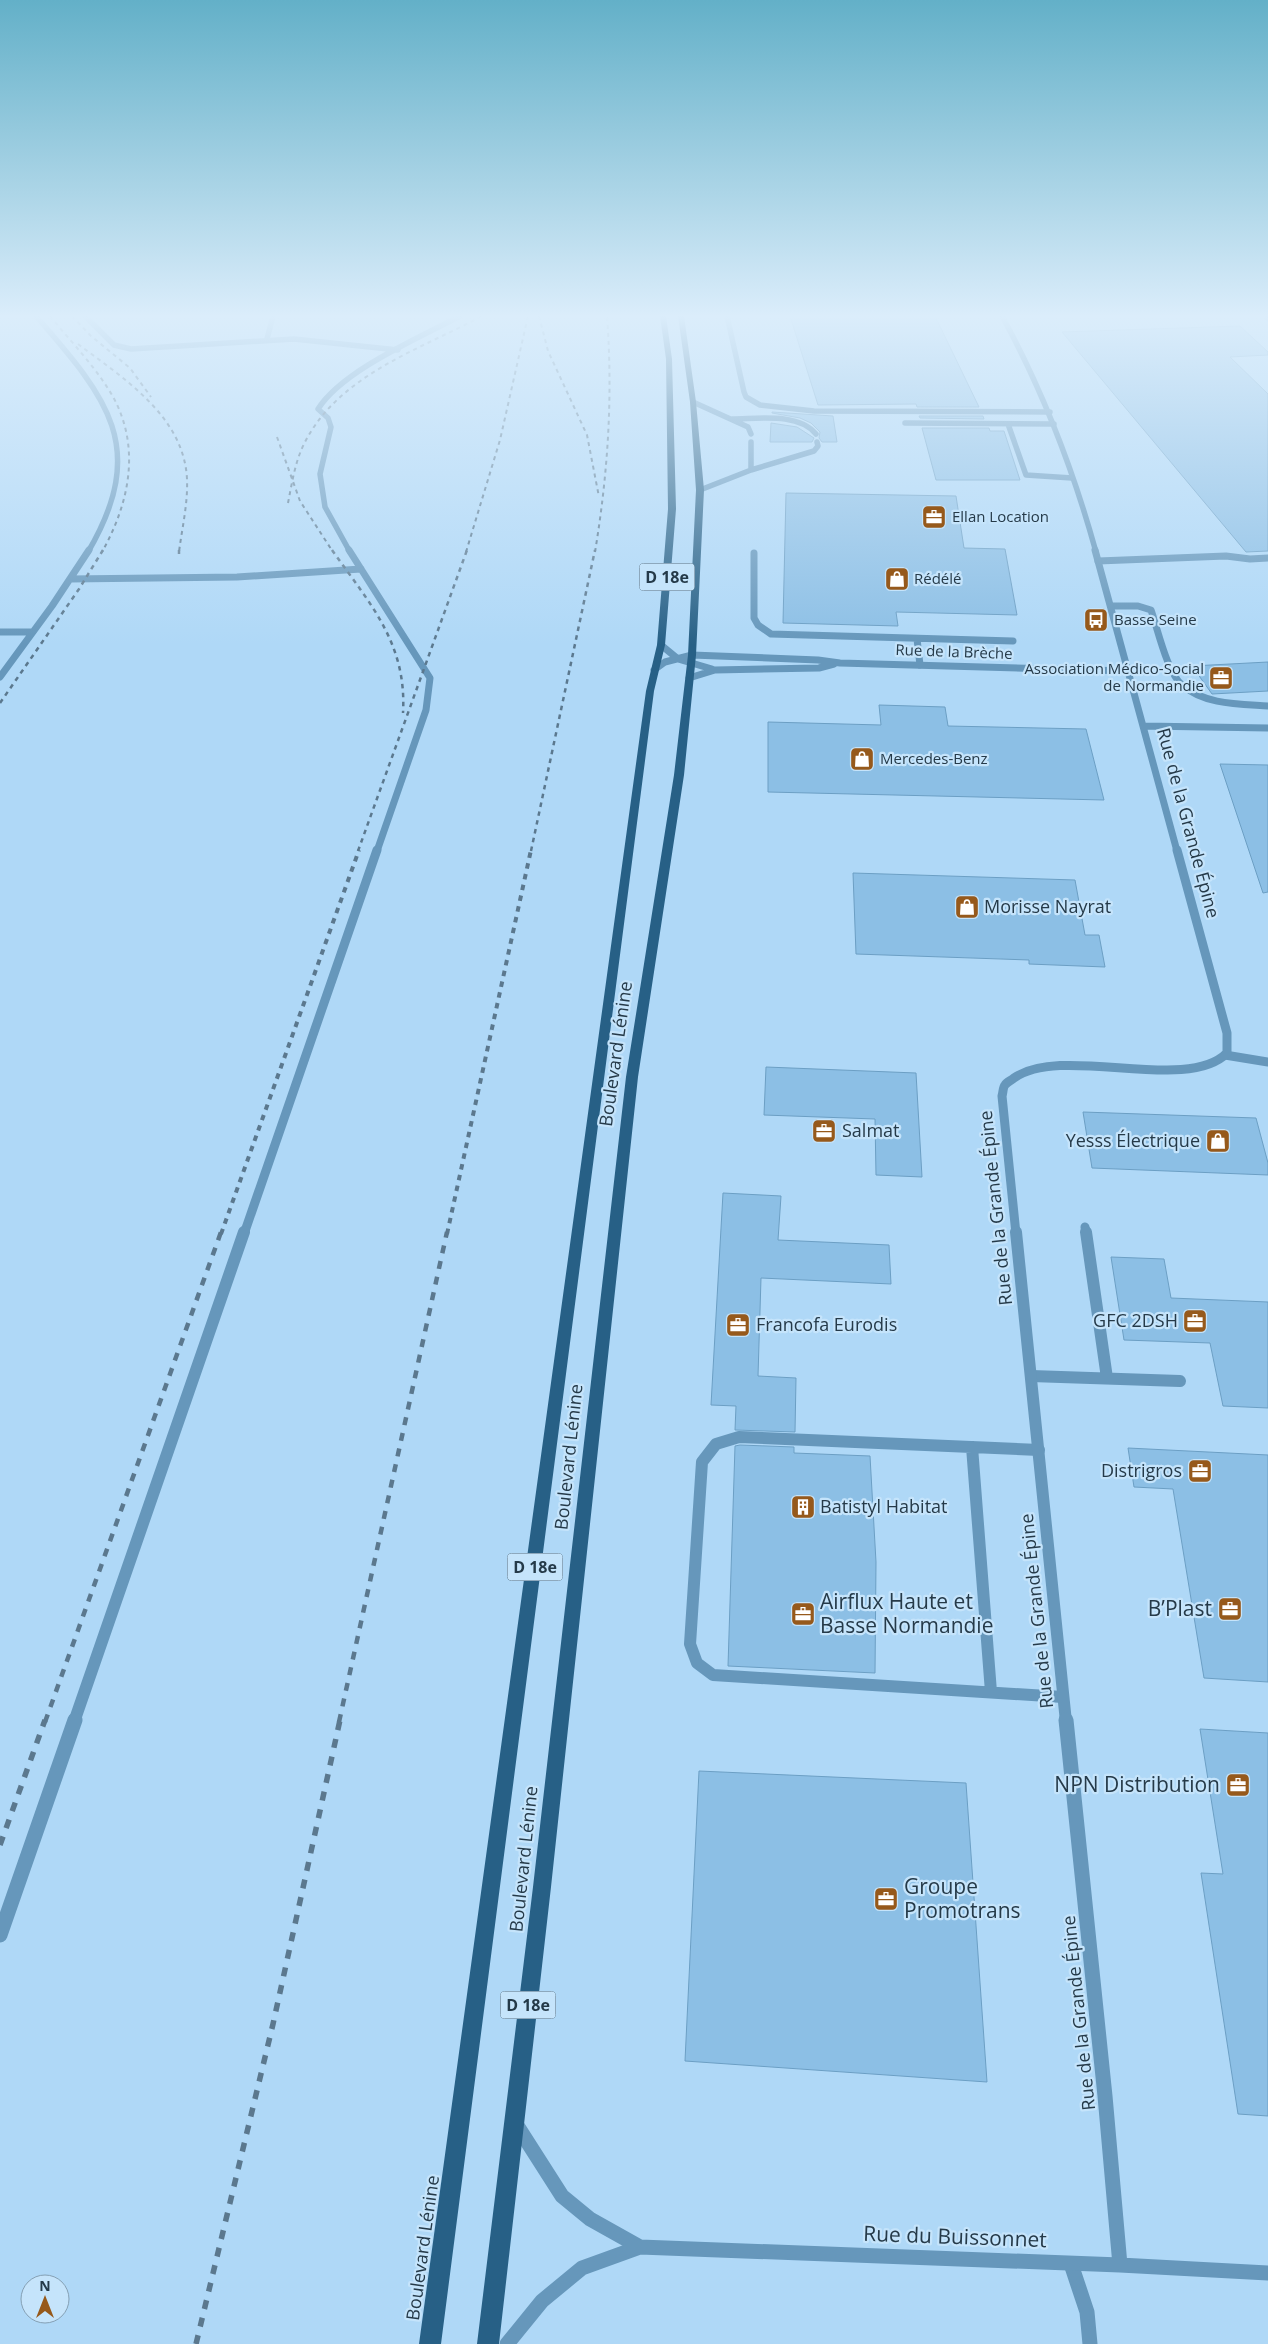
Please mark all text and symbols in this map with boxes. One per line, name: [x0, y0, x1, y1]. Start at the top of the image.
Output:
office icon: Ellan Location: [921, 504, 947, 530]
place label: Ellan Location: [952, 506, 1049, 526]
road number: D 18e: [640, 564, 694, 590]
shop icon: Rédélé: [884, 566, 910, 592]
place label: Rédélé: [914, 568, 962, 588]
bus stop icon: Basse Seine: [1083, 607, 1109, 633]
place label: Basse Seine: [1114, 609, 1197, 629]
street label: Rue de la Brèche: [895, 639, 1013, 663]
place label: Association Médico-Social de Normandie: [1024, 658, 1204, 695]
office icon: Association Médico-Social de Normandie: [1208, 665, 1234, 691]
street label: Rue de la Grande Épine: [1152, 725, 1226, 920]
shop icon: Mercedes-Benz: [849, 746, 875, 772]
place label: Mercedes-Benz: [880, 748, 988, 768]
shop icon: Morisse Nayrat: [954, 894, 980, 920]
place label: Morisse Nayrat: [984, 894, 1111, 918]
street label: Boulevard Lénine: [593, 980, 637, 1128]
street label: Rue de la Grande Épine: [973, 1109, 1017, 1307]
office icon: Salmat: [811, 1118, 837, 1144]
place label: Salmat: [842, 1118, 900, 1142]
place label: Yesss Électrique: [1066, 1128, 1200, 1152]
shop icon: Yesss Électrique: [1205, 1128, 1231, 1154]
place label: GFC 2DSH: [1093, 1308, 1178, 1332]
office icon: GFC 2DSH: [1182, 1308, 1208, 1334]
office icon: Francofa Eurodis: [725, 1312, 751, 1338]
place label: Francofa Eurodis: [756, 1312, 897, 1336]
street label: Boulevard Lénine: [548, 1383, 588, 1531]
place label: Distrigros: [1101, 1458, 1182, 1482]
office icon: Distrigros: [1187, 1458, 1213, 1484]
building icon: Batistyl Habitat: [790, 1494, 816, 1520]
place label: Batistyl Habitat: [820, 1494, 948, 1518]
street label: Rue de la Grande Épine: [1014, 1512, 1058, 1710]
road number: D 18e: [508, 1554, 562, 1580]
place label: Airflux Haute et Basse Normandie: [820, 1587, 993, 1639]
place label: B’Plast: [1148, 1594, 1212, 1622]
office icon: B’Plast: [1217, 1596, 1243, 1622]
office icon: Airflux Haute et Basse Normandie: [790, 1601, 816, 1627]
place label: NPN Distribution: [1054, 1770, 1220, 1798]
office icon: NPN Distribution: [1225, 1772, 1251, 1798]
street label: Boulevard Lénine: [503, 1785, 543, 1933]
place label: Groupe Promotrans: [904, 1872, 1021, 1924]
office icon: Groupe Promotrans: [873, 1886, 899, 1912]
street label: Rue de la Grande Épine: [1056, 1914, 1100, 2112]
road number: D 18e: [500, 1992, 556, 2018]
street label: Boulevard Lénine: [400, 2174, 444, 2322]
street label: Rue du Buissonnet: [863, 2219, 1047, 2253]
north arrow: [20, 2274, 70, 2324]
text: N: [39, 2276, 51, 2295]

